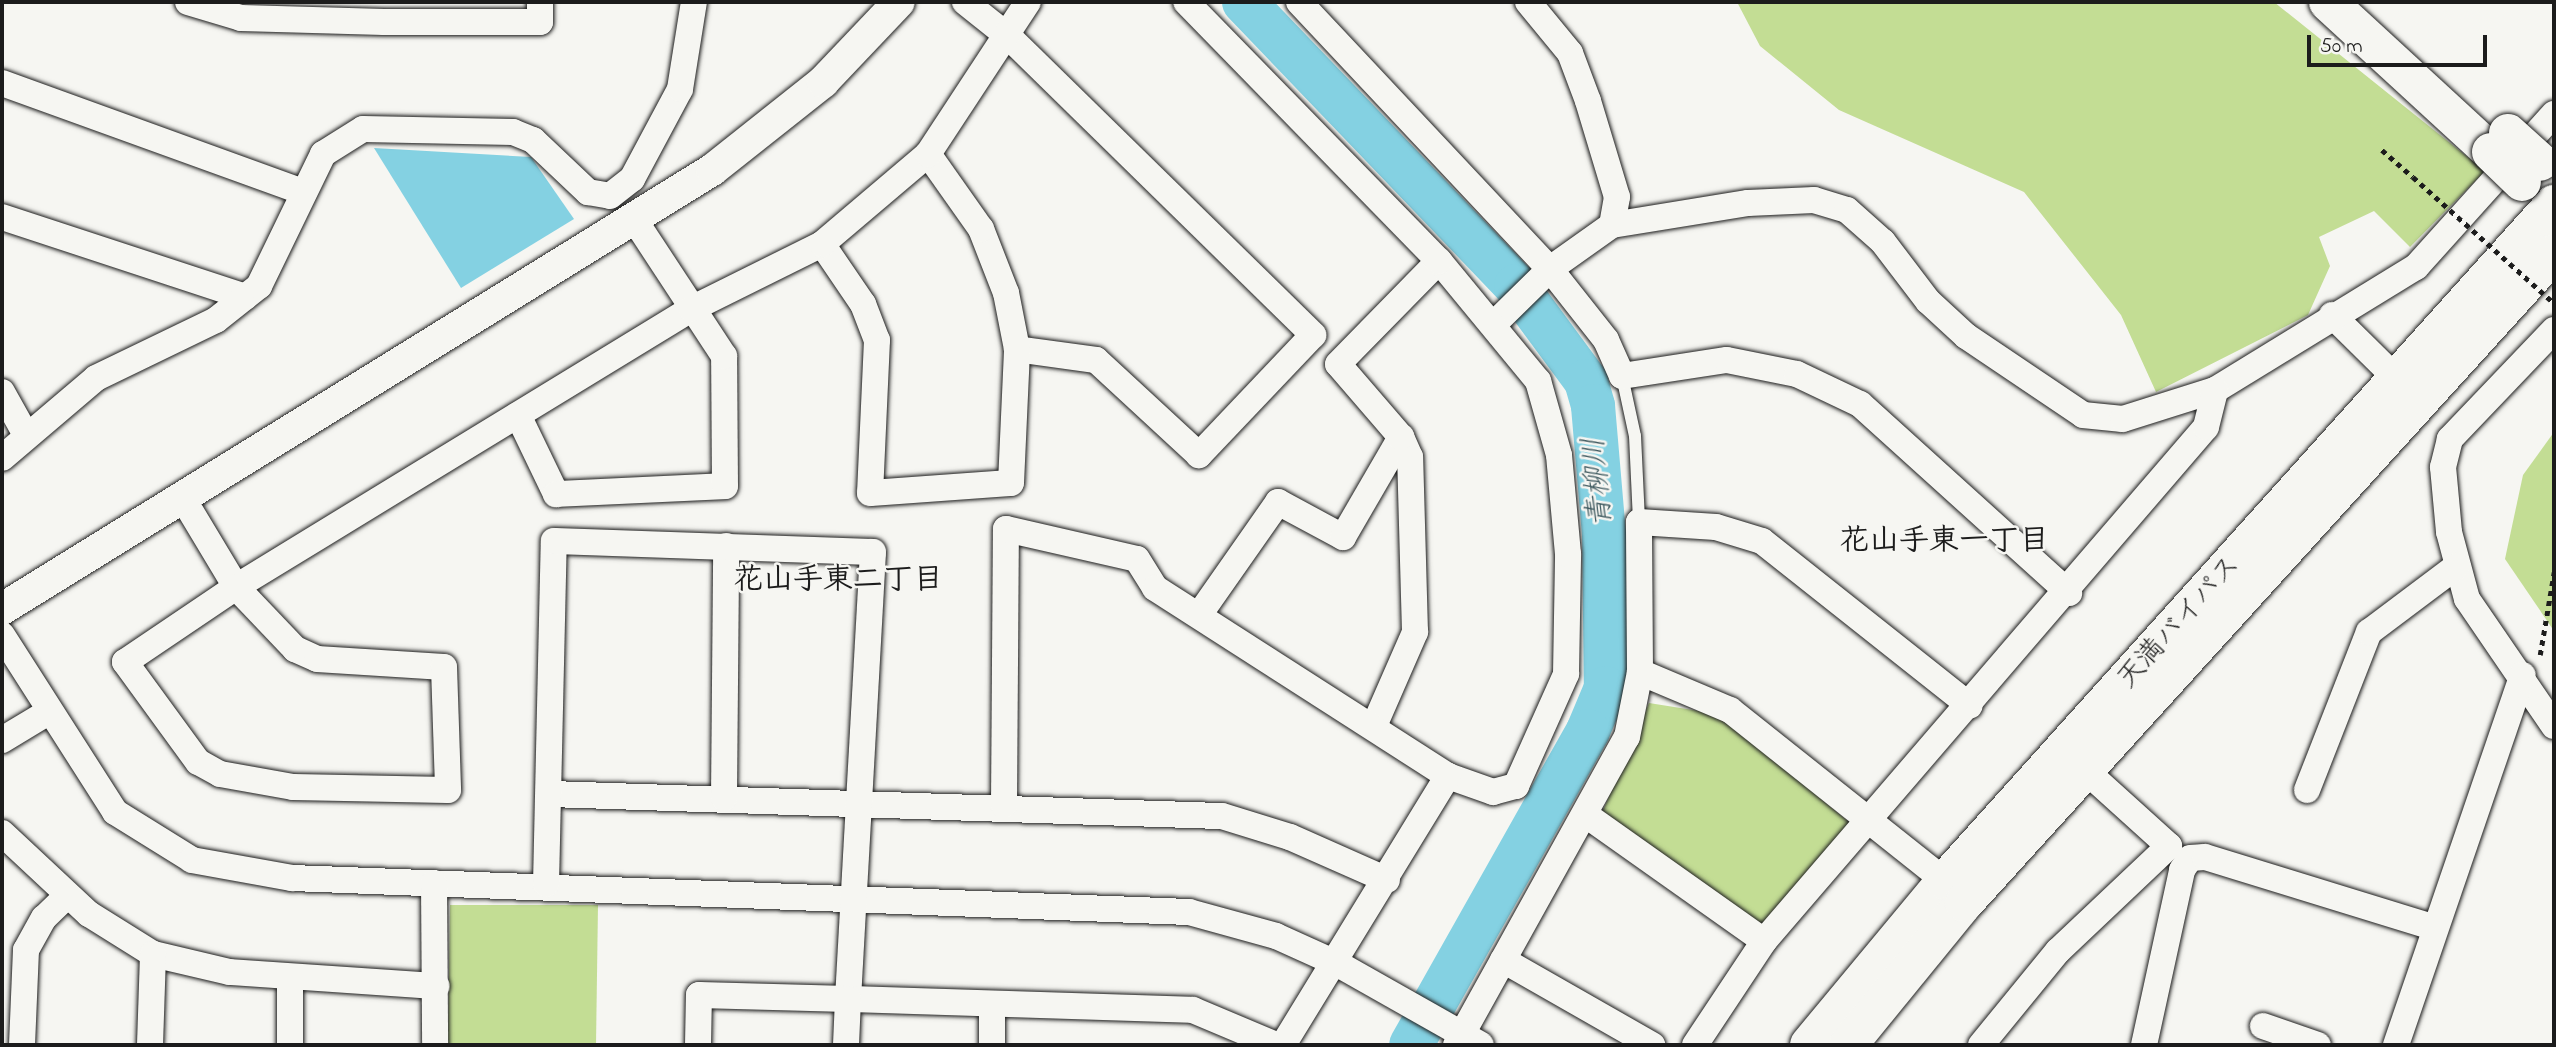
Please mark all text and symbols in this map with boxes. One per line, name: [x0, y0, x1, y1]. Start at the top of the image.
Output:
scale bar: [2311, 21, 2491, 65]
text: 50 m: [2320, 32, 2363, 62]
water label: 青柳川: [1577, 436, 1621, 528]
district label: 花山手東一丁目: [1839, 524, 2049, 560]
street label: 天満バイパス: [2111, 549, 2249, 697]
district label: 花山手東二丁目: [733, 563, 943, 599]

